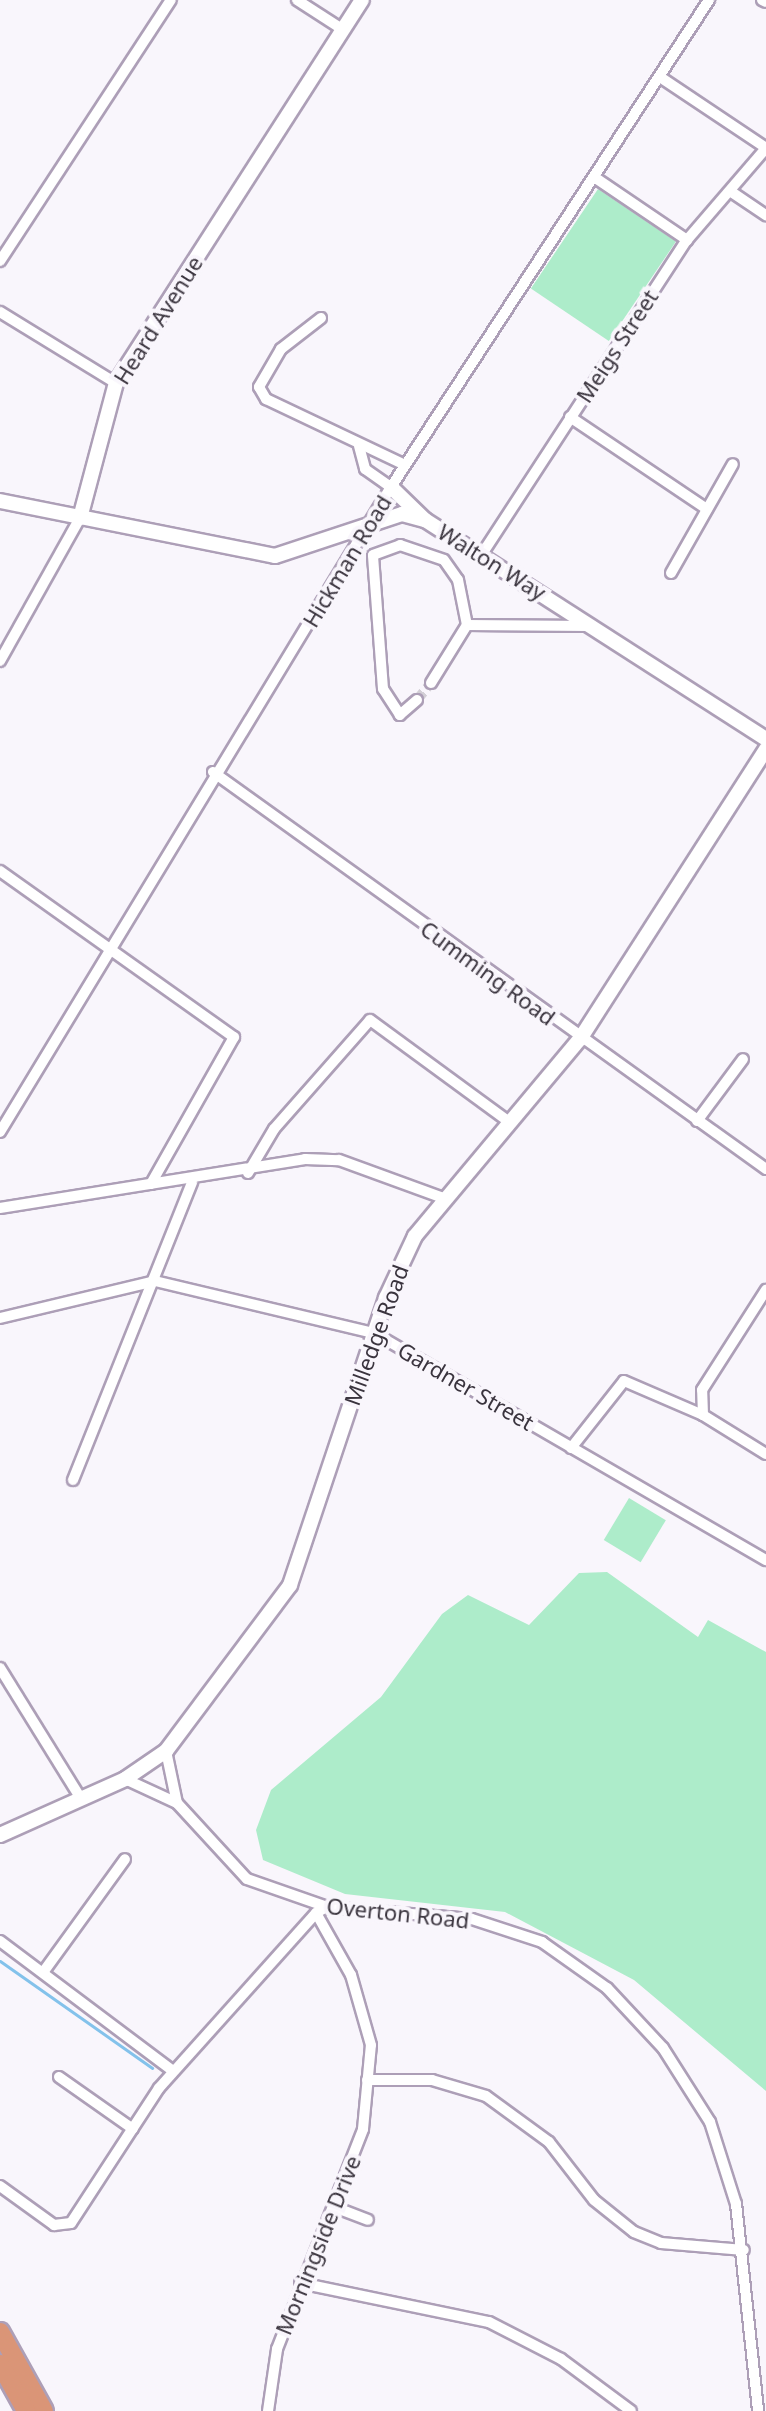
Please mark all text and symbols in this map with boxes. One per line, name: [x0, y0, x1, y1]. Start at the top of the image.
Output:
street label: Heard Avenue: [108, 251, 208, 389]
street label: Meigs Street: [571, 285, 663, 407]
street label: Hickman Road: [297, 490, 397, 632]
street label: Walton Way: [433, 518, 551, 606]
street label: Cumming Road: [416, 915, 560, 1031]
street label: Milledge Road: [338, 1261, 414, 1409]
street label: Gardner Street: [393, 1336, 539, 1436]
street label: Overton Road: [325, 1892, 471, 1934]
street label: Morningside Drive: [270, 2151, 366, 2339]

